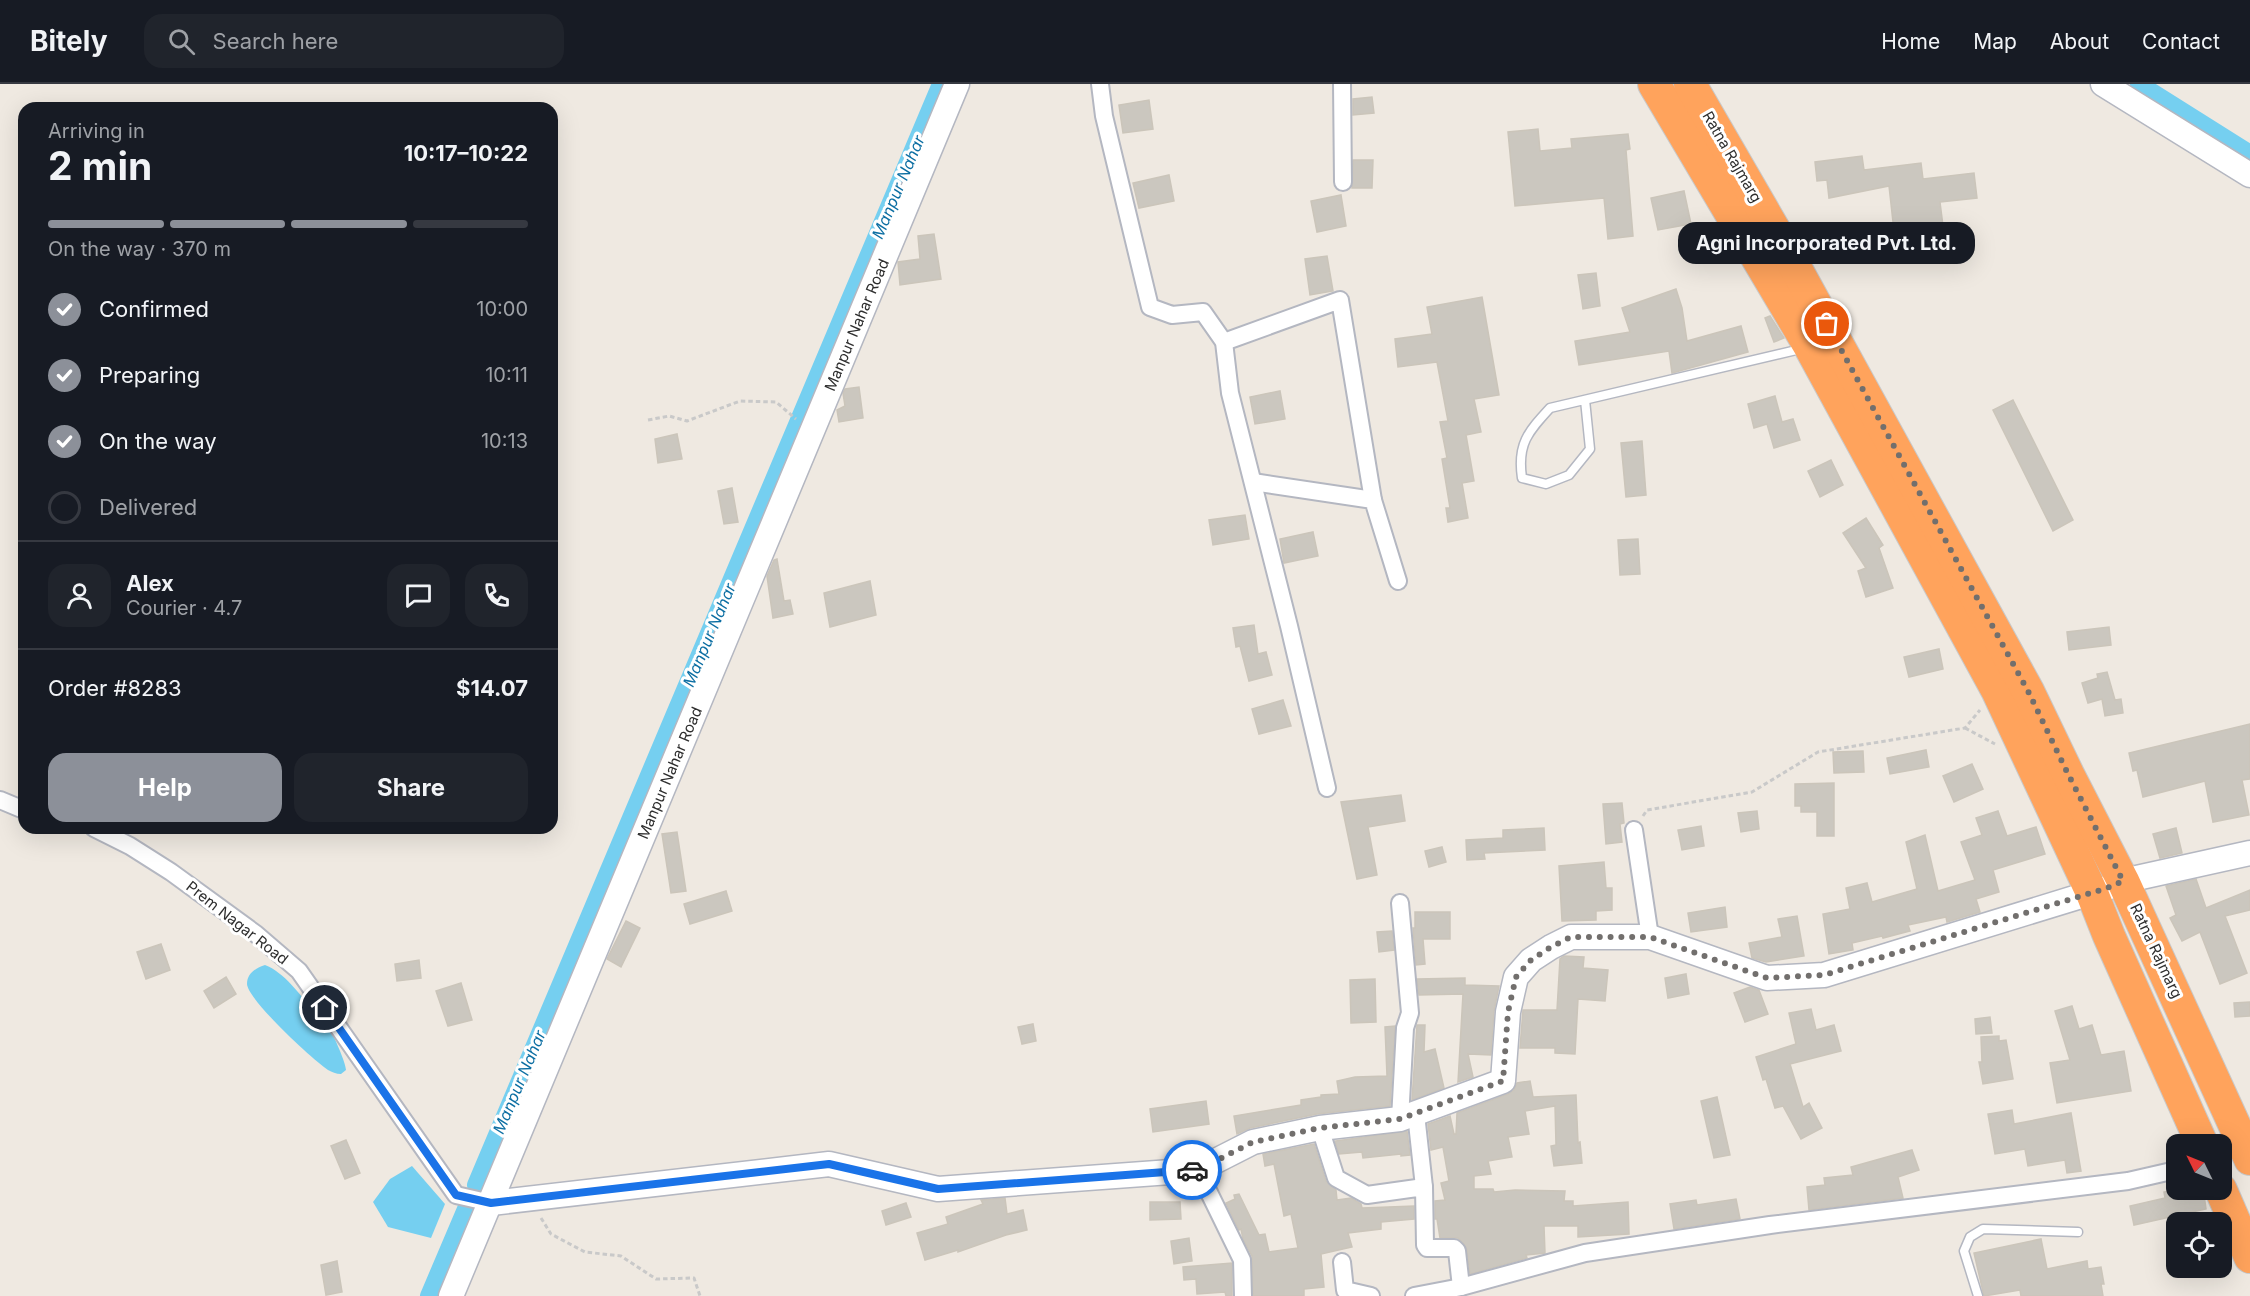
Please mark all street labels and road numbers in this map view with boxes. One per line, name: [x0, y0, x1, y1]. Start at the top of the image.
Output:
street label: Ratna Rajmarg: [1699, 108, 1766, 206]
street label: Manpur Nahar Road: [820, 256, 893, 394]
street label: Manpur Nahar Road: [633, 704, 706, 842]
street label: Prem Nagar Road: [182, 877, 292, 968]
street label: Ratna Rajmarg: [2126, 900, 2187, 1001]

